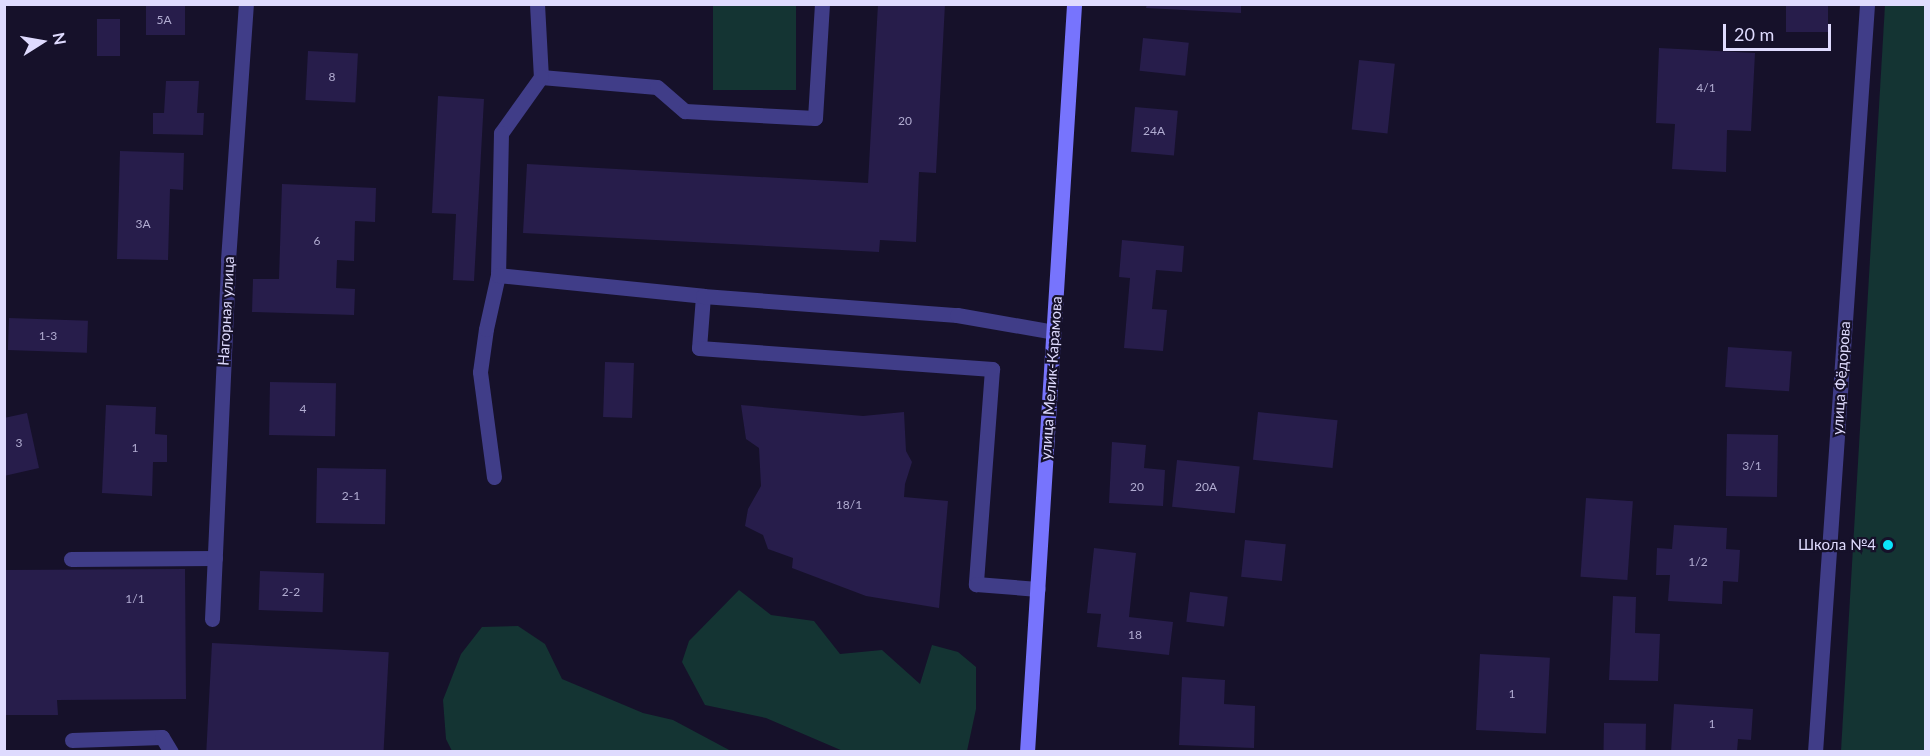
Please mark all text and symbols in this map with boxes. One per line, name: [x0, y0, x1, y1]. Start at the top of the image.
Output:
north arrow: [12, 12, 72, 72]
scale bar: [1726, 12, 1834, 50]
house number: 5А: [156, 13, 172, 27]
text: 20 m: [1734, 23, 1774, 45]
text: N: [50, 31, 71, 46]
house number: 8: [329, 70, 335, 84]
house number: 4/1: [1696, 81, 1716, 95]
house number: 20: [898, 114, 912, 128]
house number: 24А: [1143, 124, 1165, 138]
house number: 3А: [135, 217, 151, 231]
house number: 6: [314, 234, 320, 248]
street label: Нагорная улица: [214, 256, 238, 366]
street label: улица Мелик-Карамова: [1036, 295, 1066, 461]
street label: улица Фёдорова: [1828, 321, 1854, 435]
house number: 1-3: [39, 329, 57, 343]
house number: 4: [300, 402, 306, 416]
house number: 3: [16, 436, 22, 450]
house number: 1: [132, 441, 138, 455]
house number: 3/1: [1742, 459, 1762, 473]
house number: 20: [1130, 480, 1144, 494]
house number: 20А: [1195, 480, 1217, 494]
house number: 2-1: [342, 489, 360, 503]
house number: 18/1: [836, 498, 862, 512]
place label: Школа №4: [1798, 536, 1876, 554]
marker: Школа №4: [1881, 538, 1895, 552]
house number: 1/2: [1688, 555, 1708, 569]
house number: 2-2: [282, 585, 300, 599]
house number: 1/1: [125, 592, 145, 606]
house number: 18: [1128, 628, 1142, 642]
house number: 1: [1509, 687, 1515, 701]
house number: 1: [1709, 717, 1715, 731]

